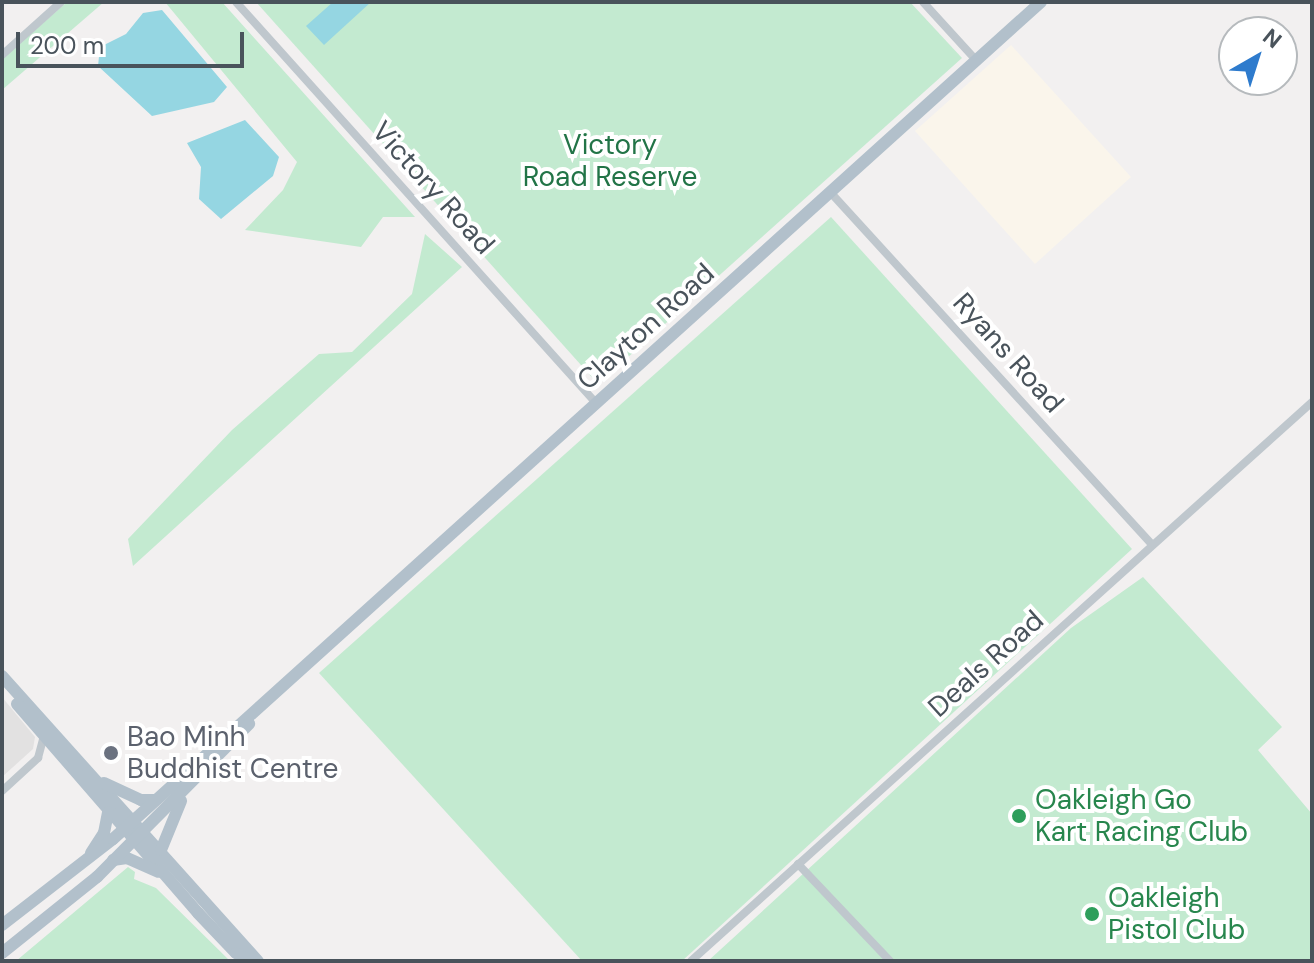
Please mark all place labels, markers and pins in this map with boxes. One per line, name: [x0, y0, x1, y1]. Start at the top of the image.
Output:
place label: Bao Minh Buddhist Centre: [127, 720, 338, 786]
marker: Bao Minh Buddhist Centre: [102, 744, 120, 762]
place label: Oakleigh Go Kart Racing Club: [1035, 783, 1248, 849]
marker: Oakleigh Go Kart Racing Club: [1010, 807, 1028, 825]
place label: Oakleigh Pistol Club: [1108, 881, 1245, 947]
marker: Oakleigh Pistol Club: [1083, 905, 1101, 923]

